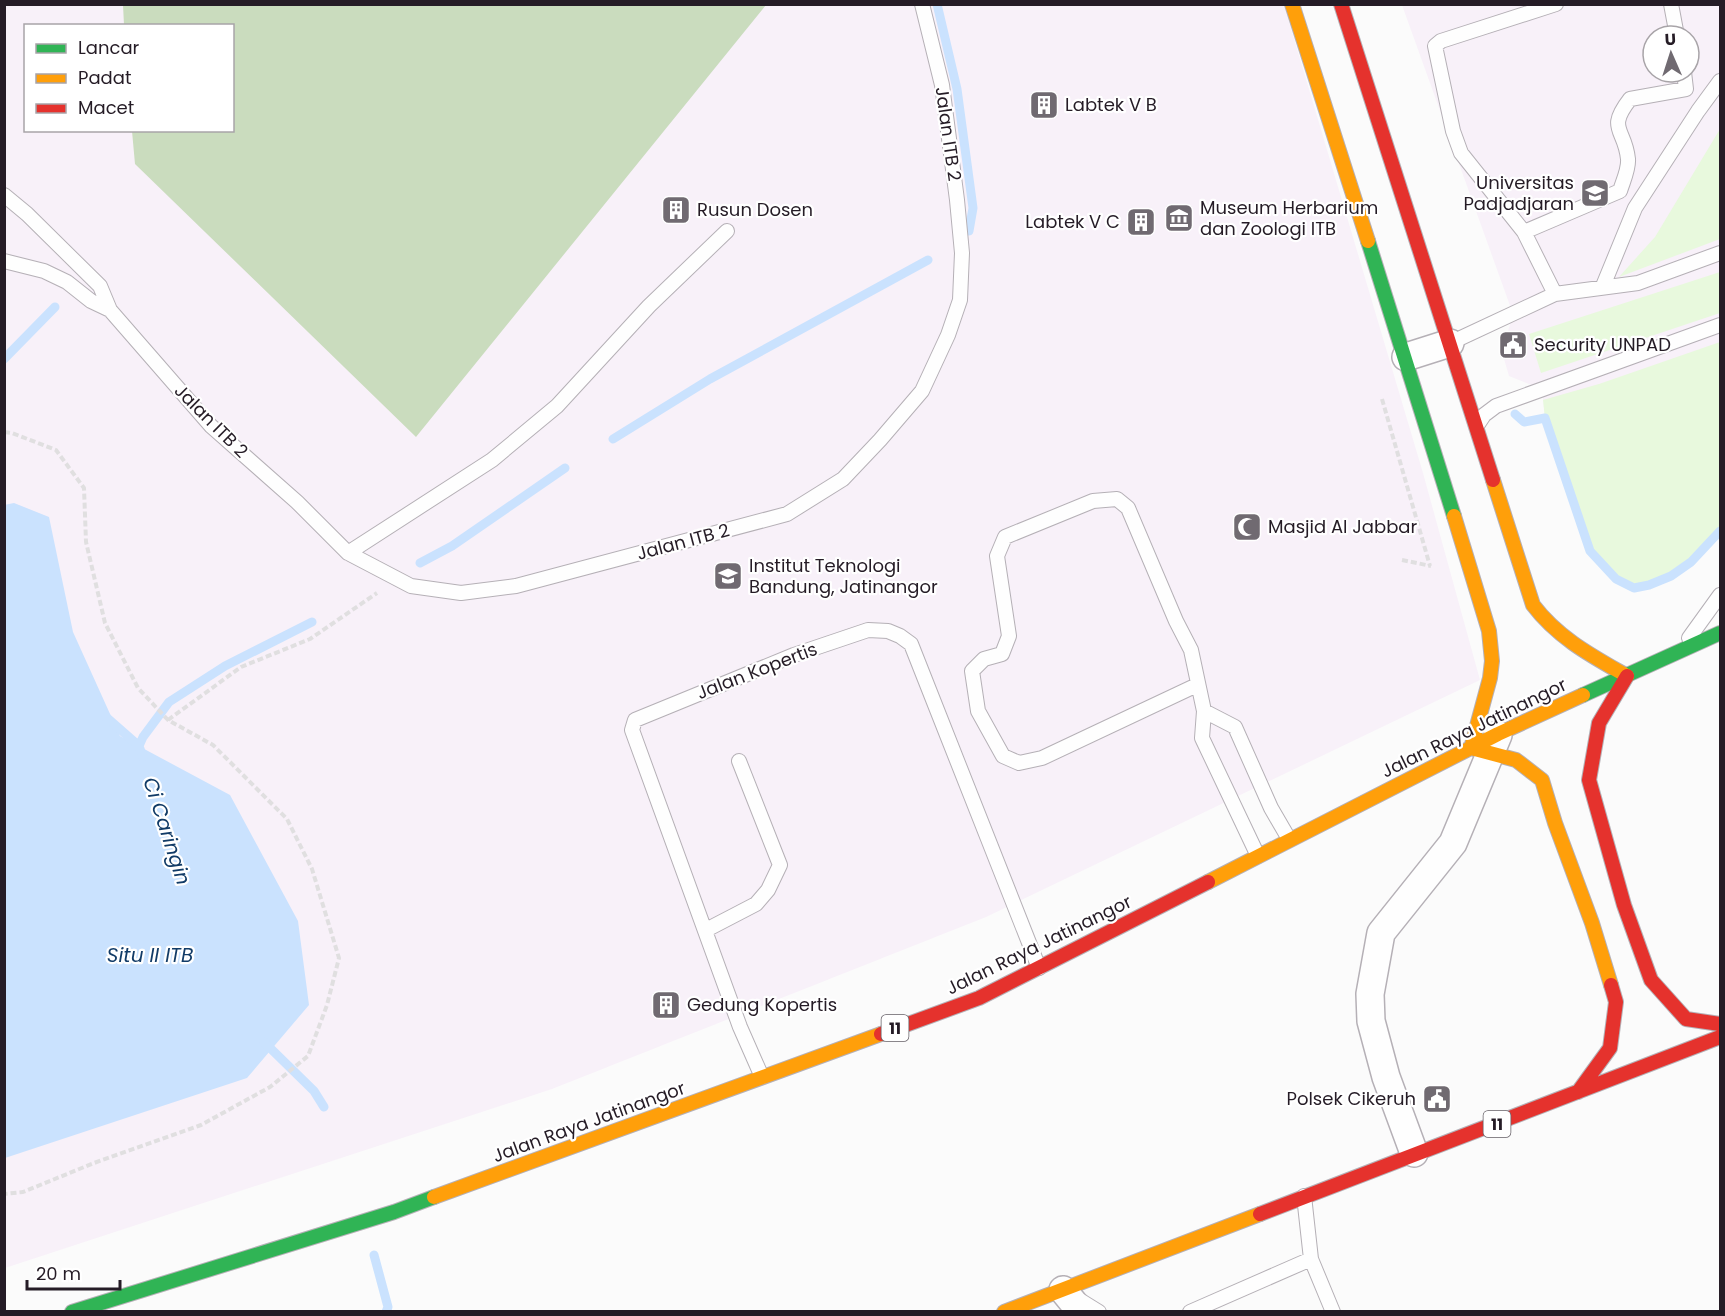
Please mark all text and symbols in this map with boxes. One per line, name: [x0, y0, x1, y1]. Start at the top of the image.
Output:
legend: [24, 24, 234, 132]
north arrow: [1641, 24, 1701, 84]
text: U: [1664, 28, 1676, 51]
text: Lancar: [78, 35, 140, 60]
text: Padat: [78, 65, 131, 90]
street label: Jalan ITB 2: [930, 85, 967, 183]
building icon: Labtek V B: [1028, 89, 1060, 121]
place label: Labtek V B: [1065, 92, 1157, 117]
text: Macet: [78, 95, 134, 120]
place label: Universitas Padjadjaran: [1463, 170, 1574, 216]
school or university icon: Universitas Padjadjaran: [1579, 177, 1611, 209]
building icon: Rusun Dosen: [660, 194, 692, 226]
place label: Museum Herbarium dan Zoologi ITB: [1200, 195, 1378, 241]
place label: Rusun Dosen: [697, 197, 813, 222]
museum icon: Museum Herbarium dan Zoologi ITB: [1163, 202, 1195, 234]
building icon: Labtek V C: [1125, 206, 1157, 238]
place label: Labtek V C: [1025, 209, 1120, 234]
public building icon: Security UNPAD: [1497, 329, 1529, 361]
place label: Security UNPAD: [1534, 332, 1671, 357]
street label: Jalan ITB 2: [169, 378, 254, 463]
mosque icon: Masjid Al Jabbar: [1231, 511, 1263, 543]
place label: Masjid Al Jabbar: [1268, 514, 1418, 539]
street label: Jalan ITB 2: [634, 517, 732, 566]
place label: Institut Teknologi Bandung, Jatinangor: [749, 553, 938, 599]
school or university icon: Institut Teknologi Bandung, Jatinangor: [712, 560, 744, 592]
street label: Jalan Kopertis: [693, 636, 821, 705]
street label: Jalan Raya Jatinangor: [1377, 672, 1571, 783]
water label: Ci Caringin: [136, 774, 198, 888]
street label: Jalan Raya Jatinangor: [942, 889, 1136, 1000]
water label: Situ II ITB: [107, 941, 193, 969]
building icon: Gedung Kopertis: [650, 989, 682, 1021]
place label: Gedung Kopertis: [687, 992, 837, 1017]
road number: 11: [882, 1015, 908, 1041]
street label: Jalan Raya Jatinangor: [489, 1075, 689, 1168]
public building icon: Polsek Cikeruh: [1421, 1083, 1453, 1115]
place label: Polsek Cikeruh: [1286, 1086, 1416, 1111]
road number: 11: [1484, 1111, 1510, 1137]
scale bar: [27, 1253, 120, 1291]
text: 20 m: [36, 1261, 81, 1286]

